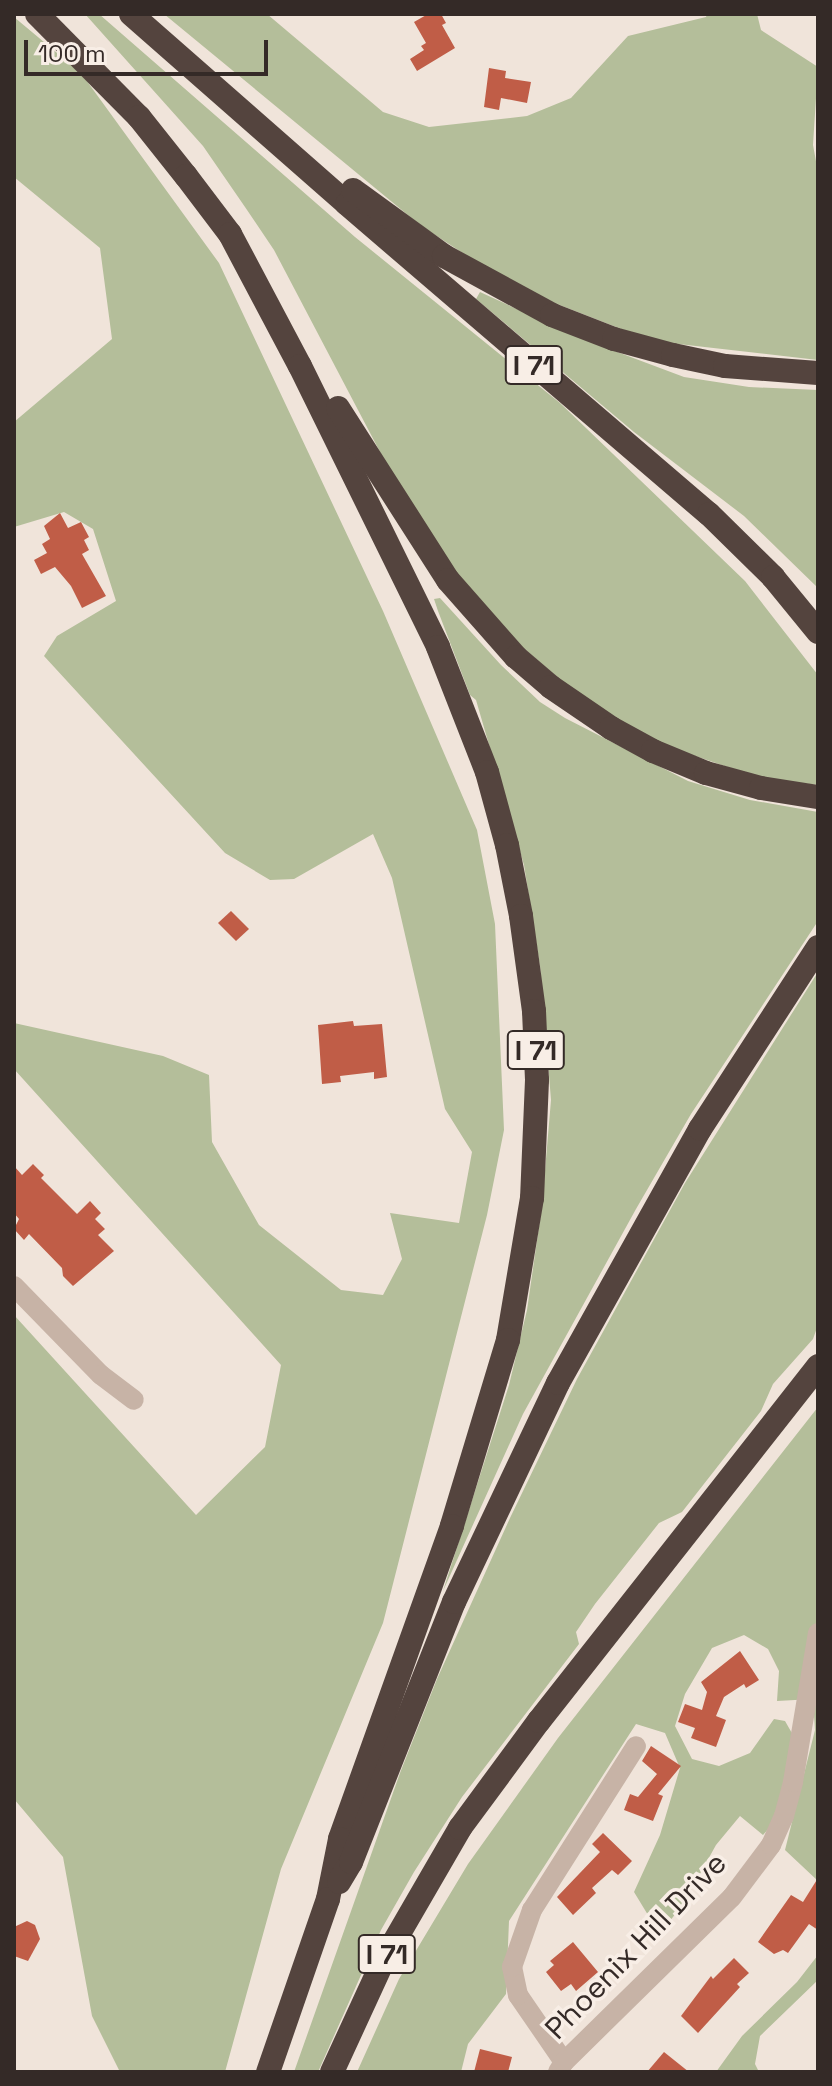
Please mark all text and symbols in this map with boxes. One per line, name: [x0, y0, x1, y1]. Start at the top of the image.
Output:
scale bar: [28, 24, 272, 74]
text: 100 m: [38, 38, 106, 69]
road number: I 71: [504, 341, 564, 389]
road number: I 71: [506, 1026, 566, 1074]
street label: Phoenix Hill Drive: [538, 1845, 734, 2047]
road number: I 71: [357, 1930, 417, 1978]

